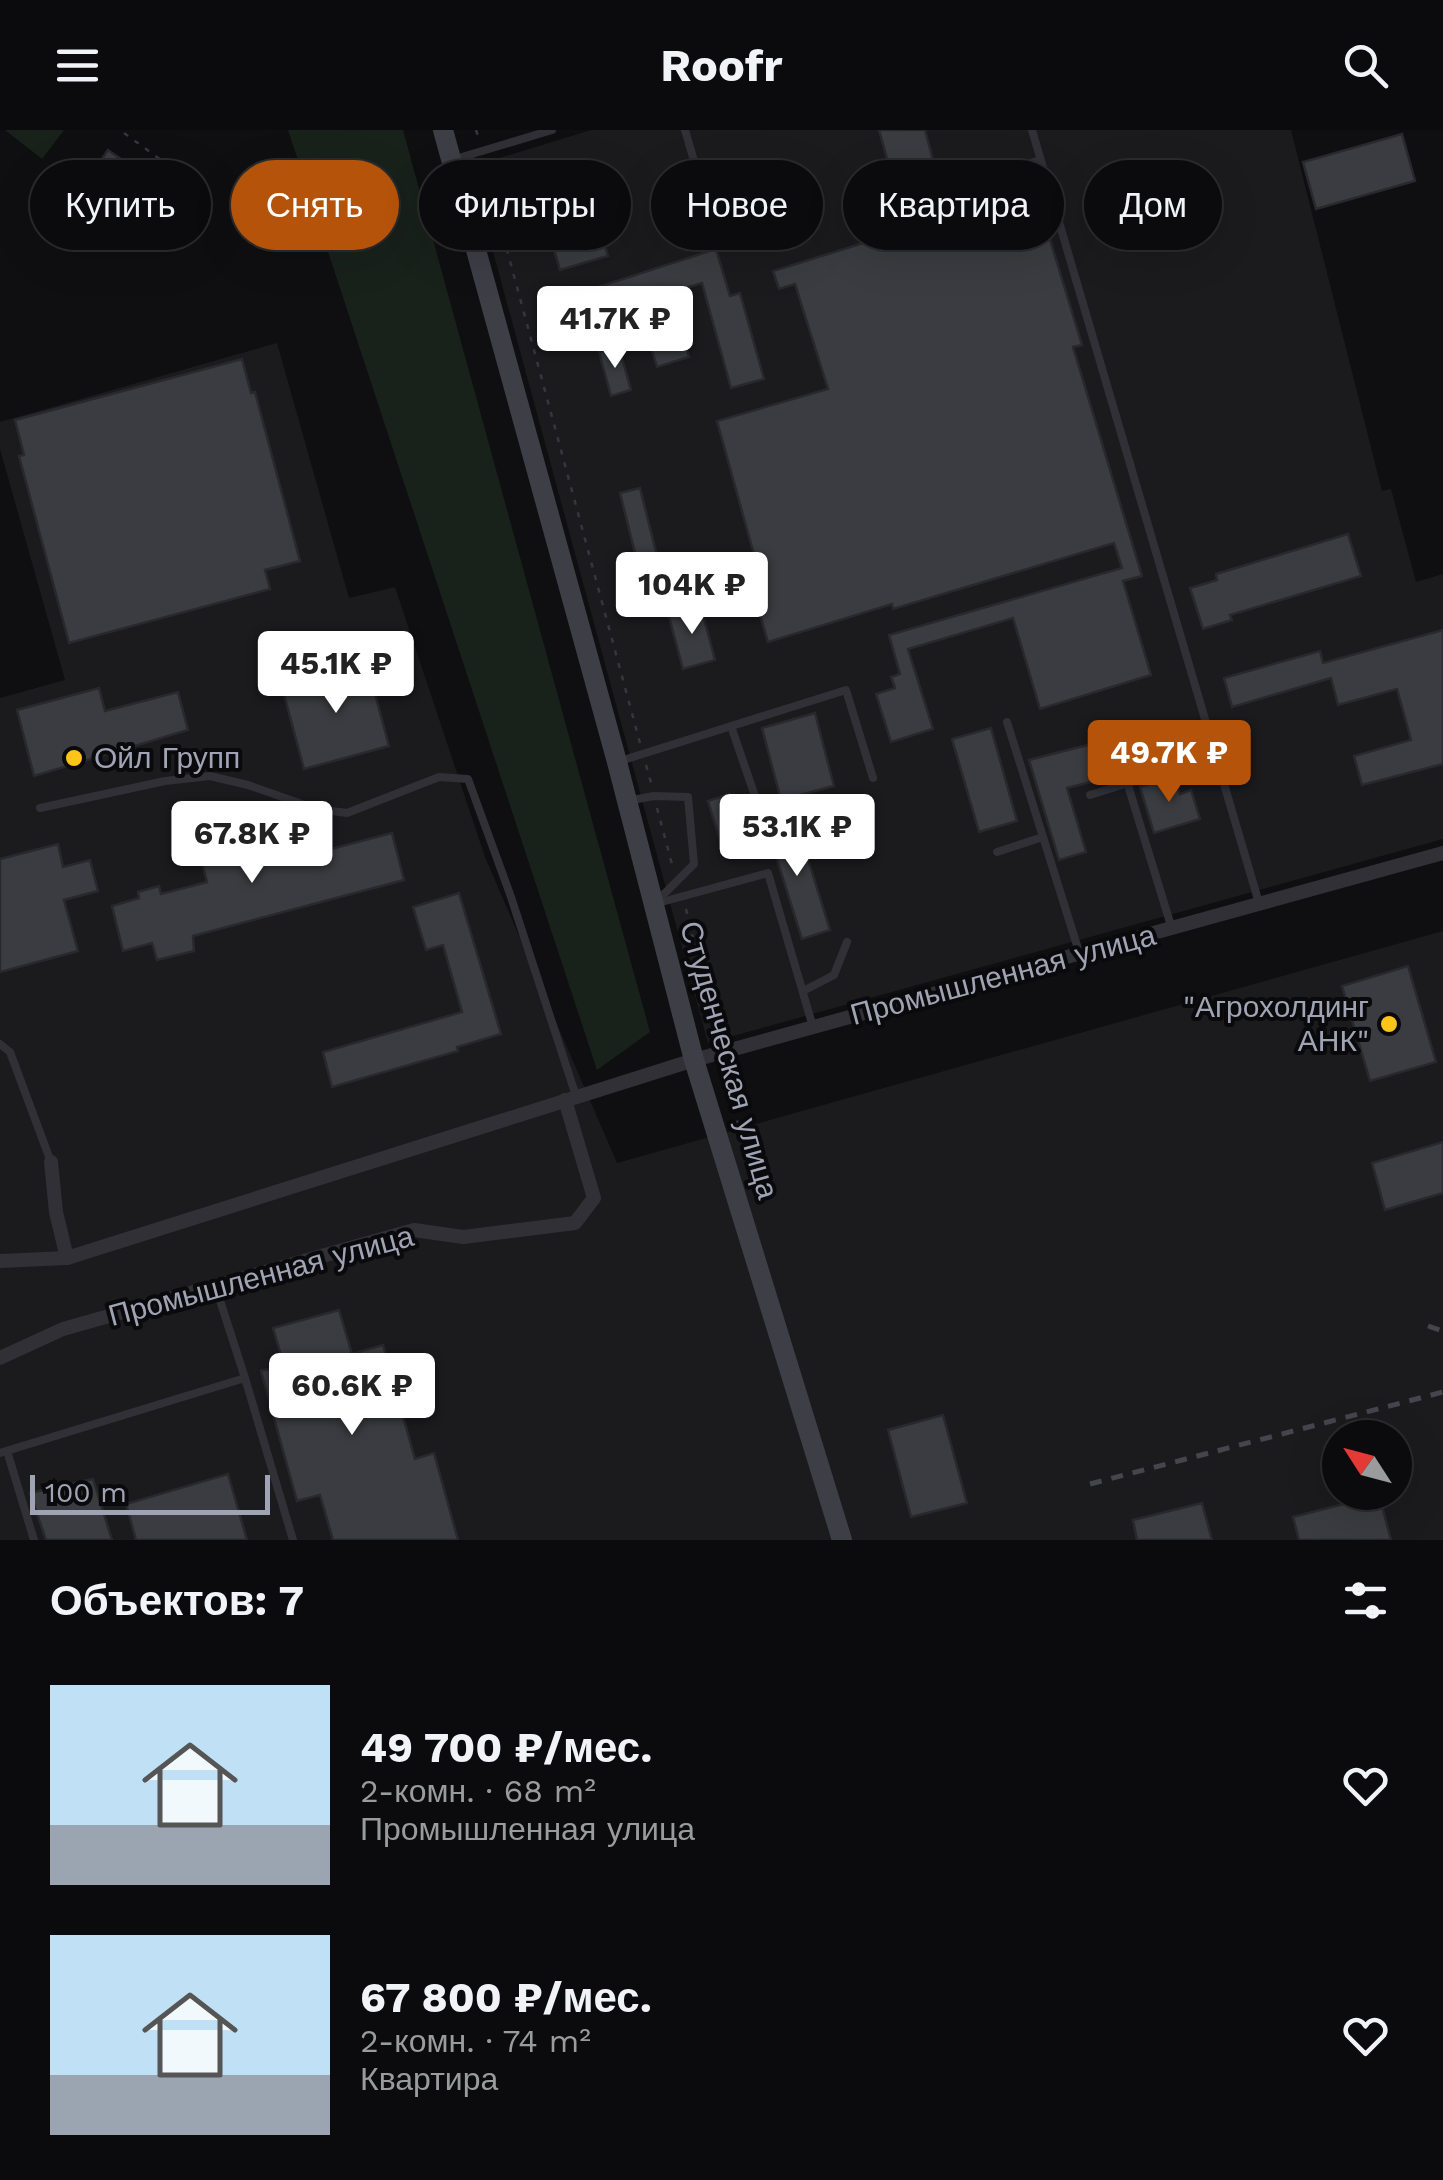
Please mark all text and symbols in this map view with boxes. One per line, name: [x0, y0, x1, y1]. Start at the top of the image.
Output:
icon: menu: [50, 38, 105, 93]
icon: search: [1338, 38, 1393, 93]
text: Roofr: [660, 39, 783, 92]
chip: Купить: [30, 160, 211, 250]
chip: Снять: [231, 160, 399, 250]
chip: Фильтры: [419, 160, 631, 250]
chip: Новое: [651, 160, 823, 250]
chip: Квартира: [843, 160, 1064, 250]
chip: Дом: [1084, 160, 1222, 250]
pin: 41.7K ₽: [523, 286, 707, 371]
text: 41.7K ₽: [559, 299, 671, 337]
pin: 104K ₽: [611, 552, 773, 637]
text: 104K ₽: [638, 565, 746, 603]
pin: 45.1K ₽: [244, 631, 428, 716]
text: 45.1K ₽: [280, 644, 392, 682]
pin: 49.7K ₽: [1077, 720, 1261, 805]
text: 49.7K ₽: [1110, 733, 1228, 771]
place label: Ойл Групп: [94, 740, 240, 775]
marker: Ойл Групп: [63, 747, 85, 769]
pin: 53.1K ₽: [705, 794, 889, 879]
pin: 67.8K ₽: [160, 801, 344, 886]
text: 53.1K ₽: [742, 807, 852, 845]
text: 67.8K ₽: [193, 814, 311, 852]
street label: Студенческая улица: [673, 917, 786, 1203]
street label: Промышленная улица: [847, 917, 1159, 1032]
place label: "Агрохолдинг АНК": [1183, 989, 1369, 1058]
marker: "Агрохолдинг АНК": [1378, 1013, 1400, 1035]
street label: Промышленная улица: [105, 1218, 417, 1333]
pin: 60.6K ₽: [260, 1353, 444, 1438]
text: 60.6K ₽: [291, 1366, 413, 1404]
north arrow: [1322, 1420, 1412, 1510]
map controls: [1322, 1420, 1412, 1510]
scale bar: [30, 1470, 270, 1514]
text: 100 m: [45, 1476, 127, 1509]
icon: filters: [1338, 1573, 1393, 1628]
text: Объектов: 7: [50, 1576, 304, 1625]
text: 49 700 ₽/мес.: [360, 1723, 652, 1772]
icon: home: [130, 1725, 250, 1845]
icon: heart: [1338, 1758, 1393, 1813]
text: 2-комн. · 68 m²: [360, 1772, 596, 1810]
text: Промышленная улица: [360, 1810, 695, 1848]
text: 67 800 ₽/мес.: [360, 1973, 652, 2022]
icon: home: [130, 1975, 250, 2095]
icon: heart: [1338, 2008, 1393, 2063]
text: 2-комн. · 74 m²: [360, 2022, 591, 2060]
text: Квартира: [360, 2060, 498, 2098]

